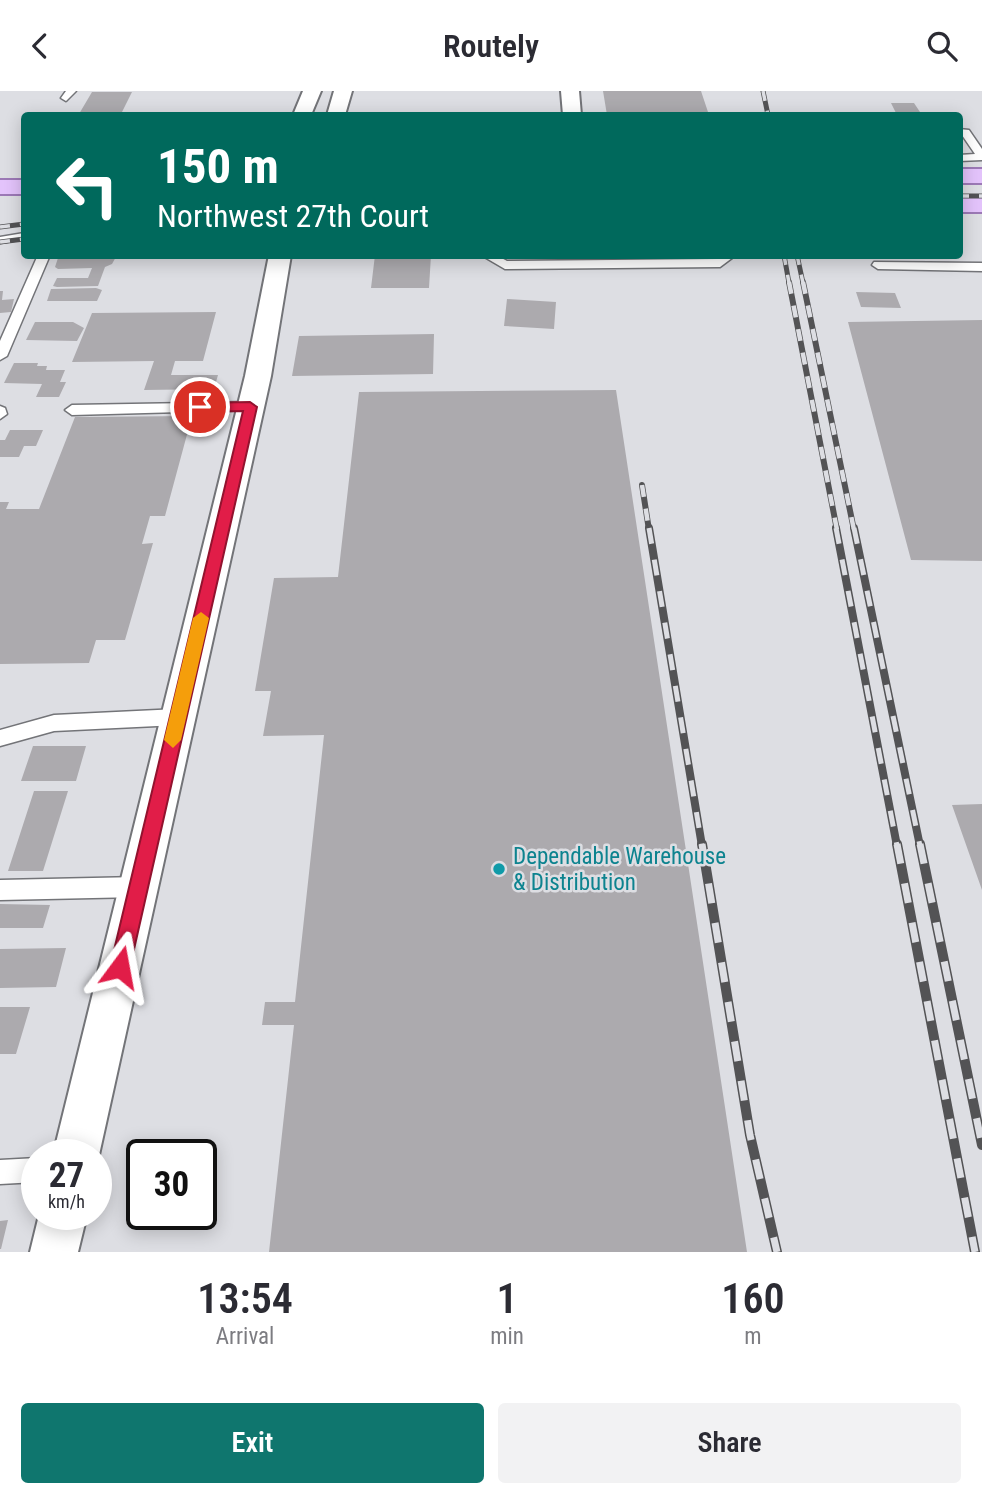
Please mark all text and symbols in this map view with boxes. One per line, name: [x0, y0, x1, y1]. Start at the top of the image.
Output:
icon: back: [21, 27, 59, 65]
text: Routely: [443, 27, 539, 65]
icon: search: [923, 27, 961, 65]
text: 150 m: [157, 138, 279, 195]
icon: left: [42, 140, 133, 231]
text: Northwest 27th Court: [157, 197, 429, 235]
pin: [170, 377, 230, 437]
icon: arrive: [181, 388, 219, 426]
place label: Dependable Warehouse & Distribution: [513, 843, 726, 896]
marker: Dependable Warehouse & Distribution: [491, 861, 507, 877]
position arrow: [83, 930, 157, 1004]
speed limit sign: 30: [126, 1139, 217, 1230]
text: 27: [49, 1155, 84, 1196]
text: km/h: [48, 1191, 85, 1212]
text: 13:54: [197, 1274, 293, 1323]
text: 1: [497, 1274, 518, 1323]
text: 160: [721, 1274, 785, 1323]
text: Arrival: [216, 1323, 274, 1350]
text: min: [490, 1323, 524, 1350]
text: m: [744, 1323, 762, 1350]
button: Exit: [21, 1403, 484, 1483]
button: Share: [498, 1403, 961, 1483]

